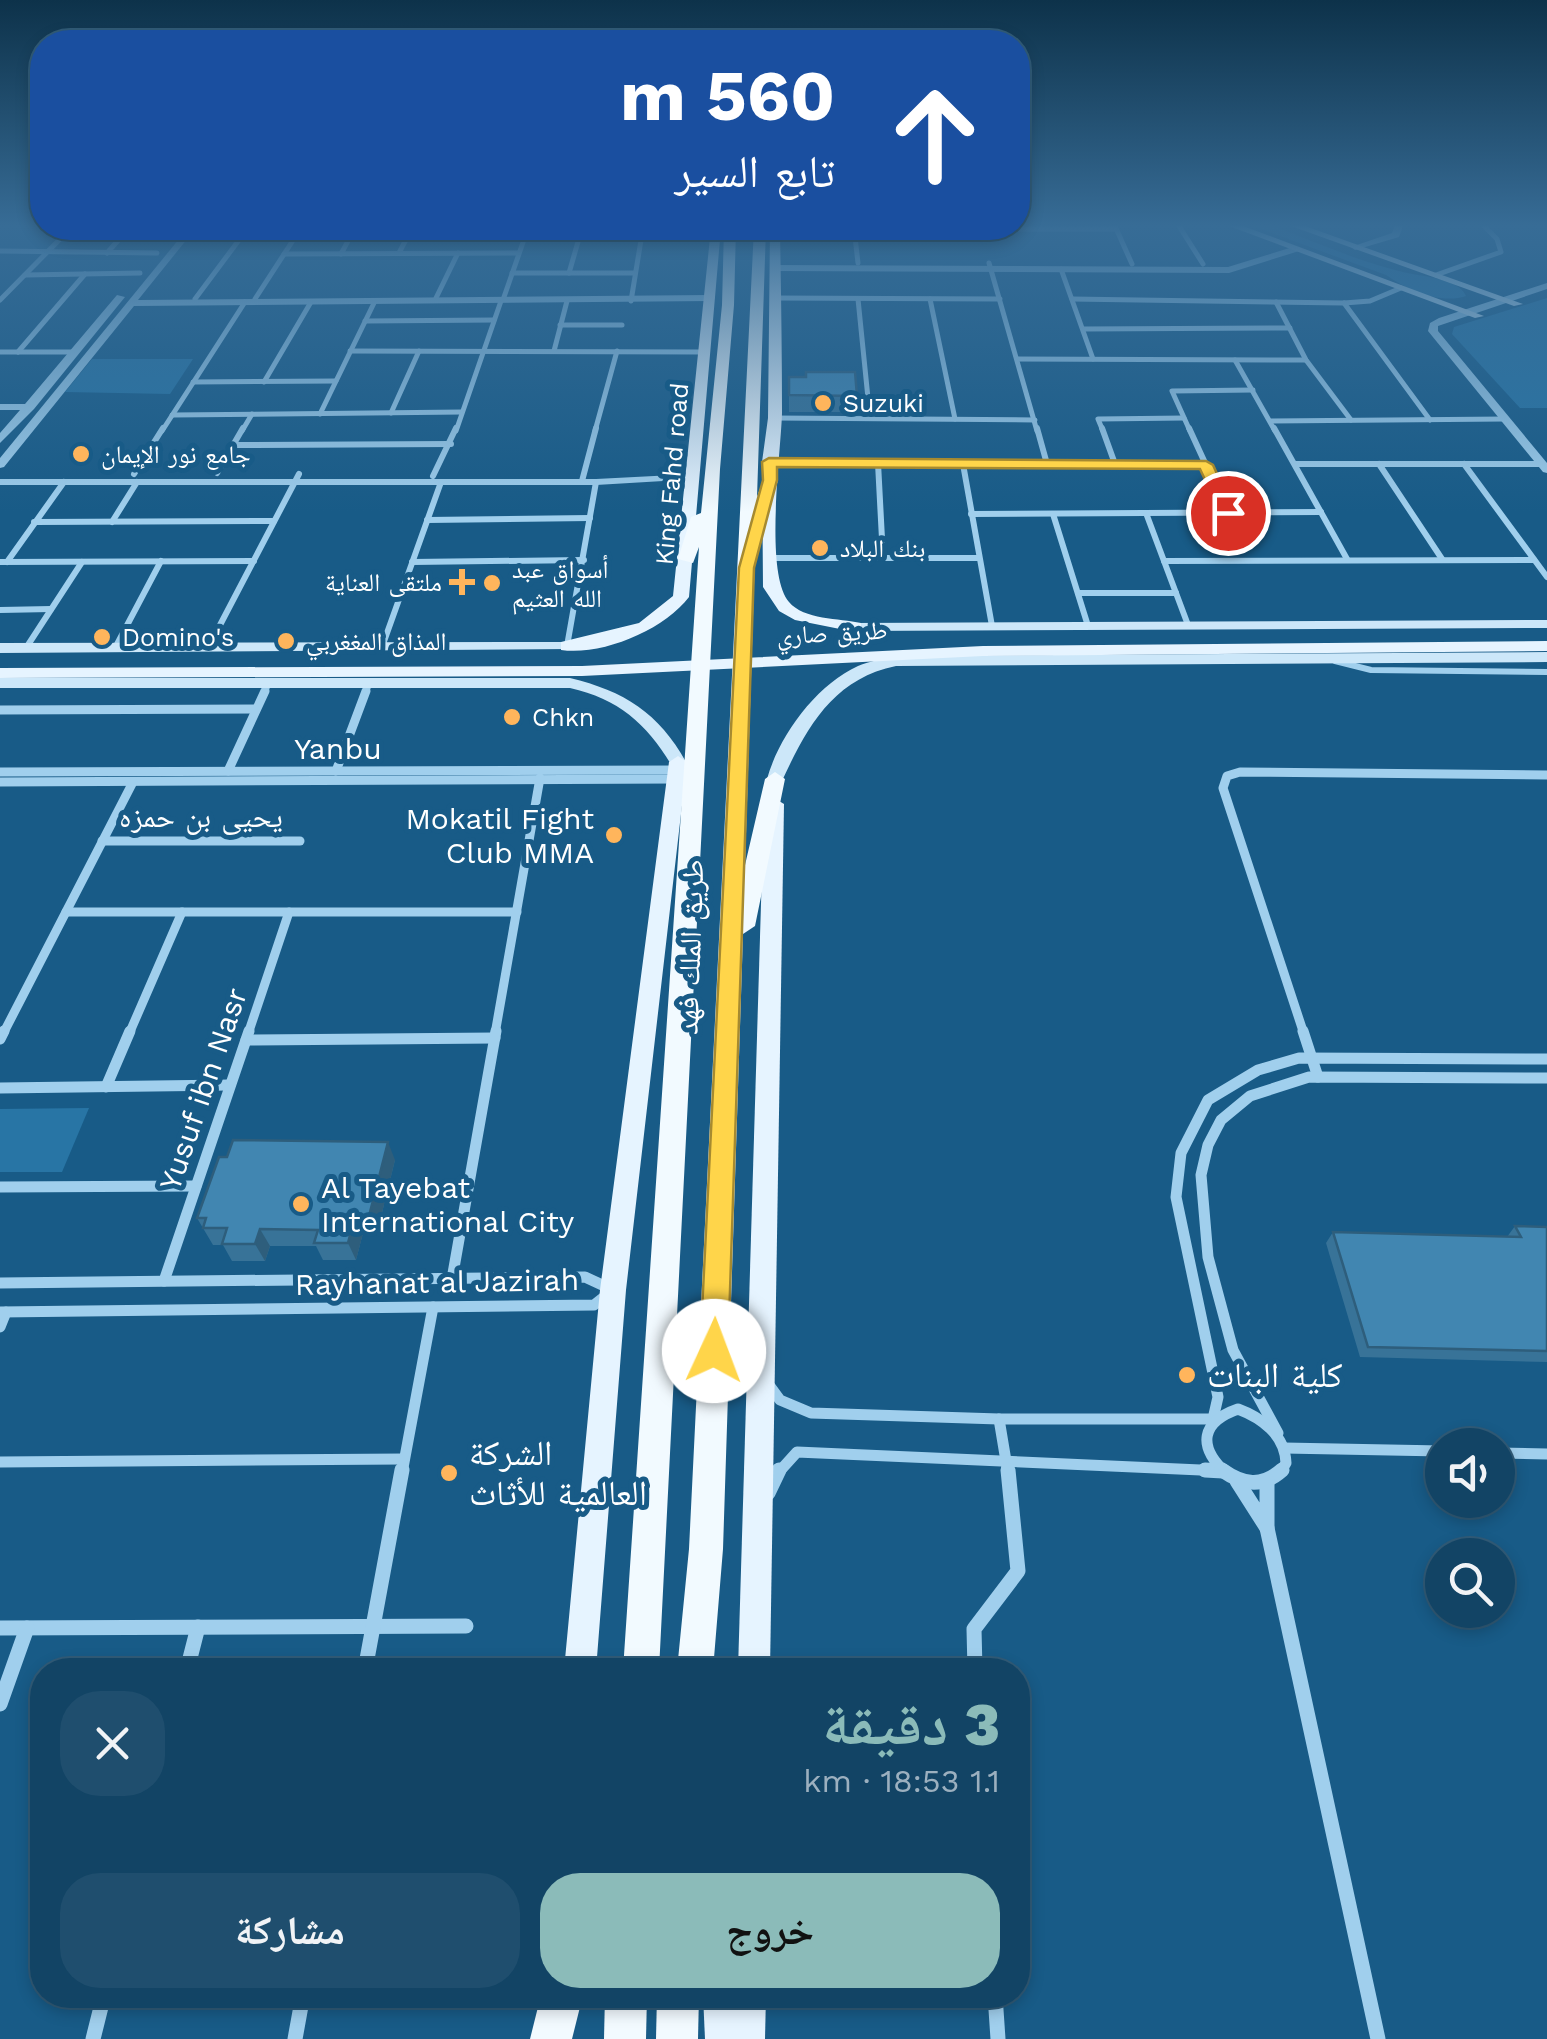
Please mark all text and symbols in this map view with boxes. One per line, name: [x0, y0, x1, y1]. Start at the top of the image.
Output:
text: 560 m: [620, 55, 835, 137]
icon: ahead: [870, 70, 1000, 200]
text: تابع السير: [675, 145, 835, 198]
street label: King Fahd road: [650, 382, 694, 566]
place label: Suzuki: [843, 389, 924, 418]
marker: Suzuki: [812, 392, 834, 414]
place label: جامع نور الإيمان: [101, 440, 251, 470]
marker: جامع نور الإيمان: [70, 443, 92, 465]
pin: [1186, 471, 1271, 556]
icon: arrive: [1201, 486, 1256, 541]
place label: بنك البلاد: [840, 534, 925, 563]
marker: بنك البلاد: [809, 537, 831, 559]
place label: أسواق عبد الله العثيم: [512, 554, 609, 615]
place label: ملتقى العناية: [325, 568, 442, 598]
marker: ملتقى العناية: [451, 571, 473, 593]
marker: أسواق عبد الله العثيم: [481, 572, 503, 594]
street label: طريق صاري: [776, 616, 888, 656]
place label: Domino's: [122, 623, 234, 652]
marker: Domino's: [91, 626, 113, 648]
place label: المذاق المغغربي: [306, 627, 447, 661]
marker: المذاق المغغربي: [275, 630, 297, 652]
place label: Chkn: [532, 703, 594, 732]
marker: Chkn: [501, 706, 523, 728]
street label: Yanbu: [294, 731, 382, 766]
street label: يحيى بن حمزه: [119, 799, 283, 835]
place label: Mokatil Fight Club MMA: [405, 801, 594, 870]
marker: Mokatil Fight Club MMA: [603, 824, 625, 846]
street label: طريق الملك فهد: [669, 859, 712, 1035]
street label: Yusuf ibn Nasr: [152, 983, 254, 1195]
place label: Al Tayebat International City: [321, 1170, 575, 1239]
marker: Al Tayebat International City: [290, 1193, 312, 1215]
street label: Rayhanat al Jazirah: [295, 1262, 579, 1302]
position arrow: [662, 1299, 766, 1403]
place label: كلية البنات: [1207, 1354, 1343, 1396]
marker: كلية البنات: [1176, 1364, 1198, 1386]
map controls: [1425, 1428, 1515, 1628]
button: sound: [1425, 1428, 1515, 1518]
place label: الشركة العالمية للأثاث: [469, 1432, 647, 1514]
marker: الشركة العالمية للأثاث: [438, 1462, 460, 1484]
button: search: [1425, 1538, 1515, 1628]
text: 3 دقيقة: [822, 1689, 1000, 1760]
button: close: [60, 1691, 165, 1796]
text: 1.1 km · 18:53: [803, 1762, 1000, 1800]
button: مشاركة: [60, 1873, 520, 1988]
button: خروج: [540, 1873, 1000, 1988]

